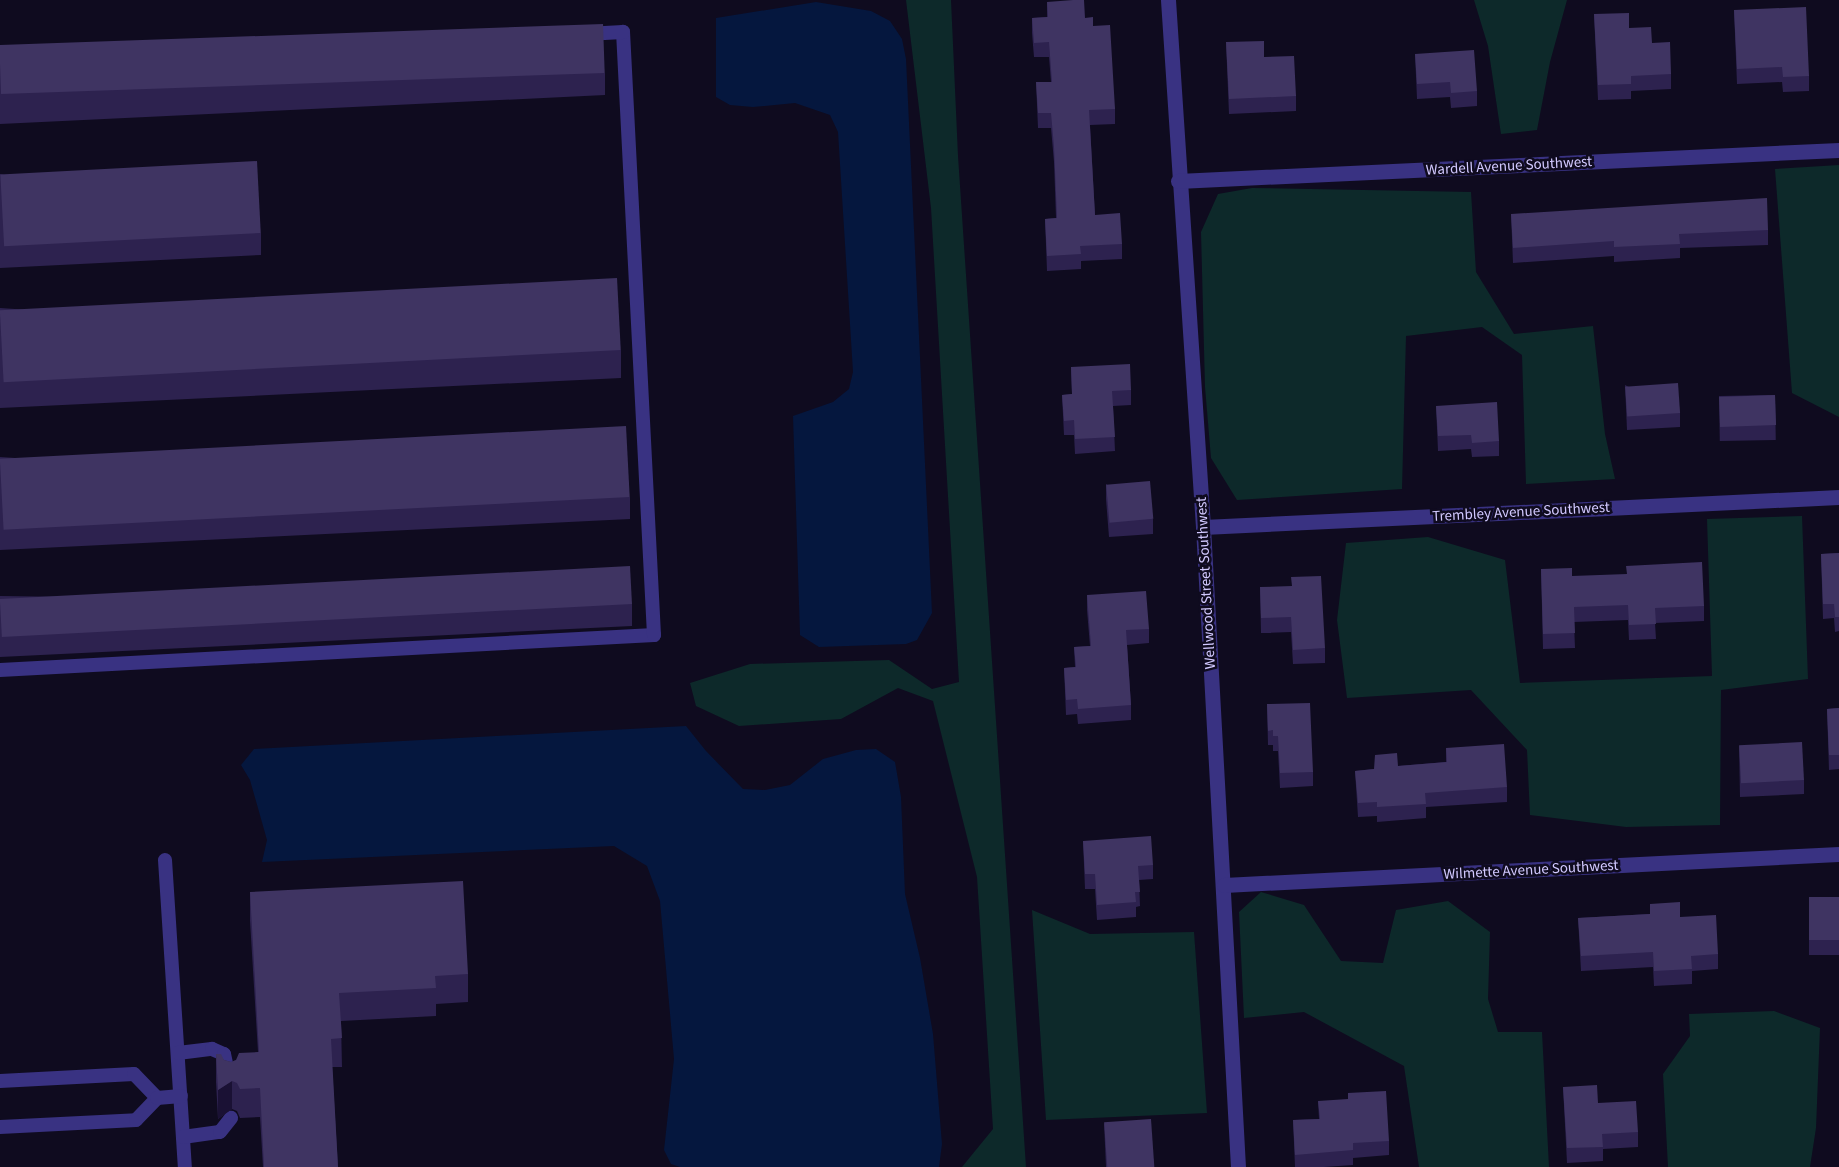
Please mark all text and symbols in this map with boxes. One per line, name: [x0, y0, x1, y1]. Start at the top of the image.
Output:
street label: Wardell Avenue Southwest: [1425, 153, 1593, 179]
street label: Wellwood Street Southwest: [1192, 496, 1220, 670]
street label: Trembley Avenue Southwest: [1432, 498, 1610, 526]
street label: Wilmette Avenue Southwest: [1443, 856, 1619, 884]

